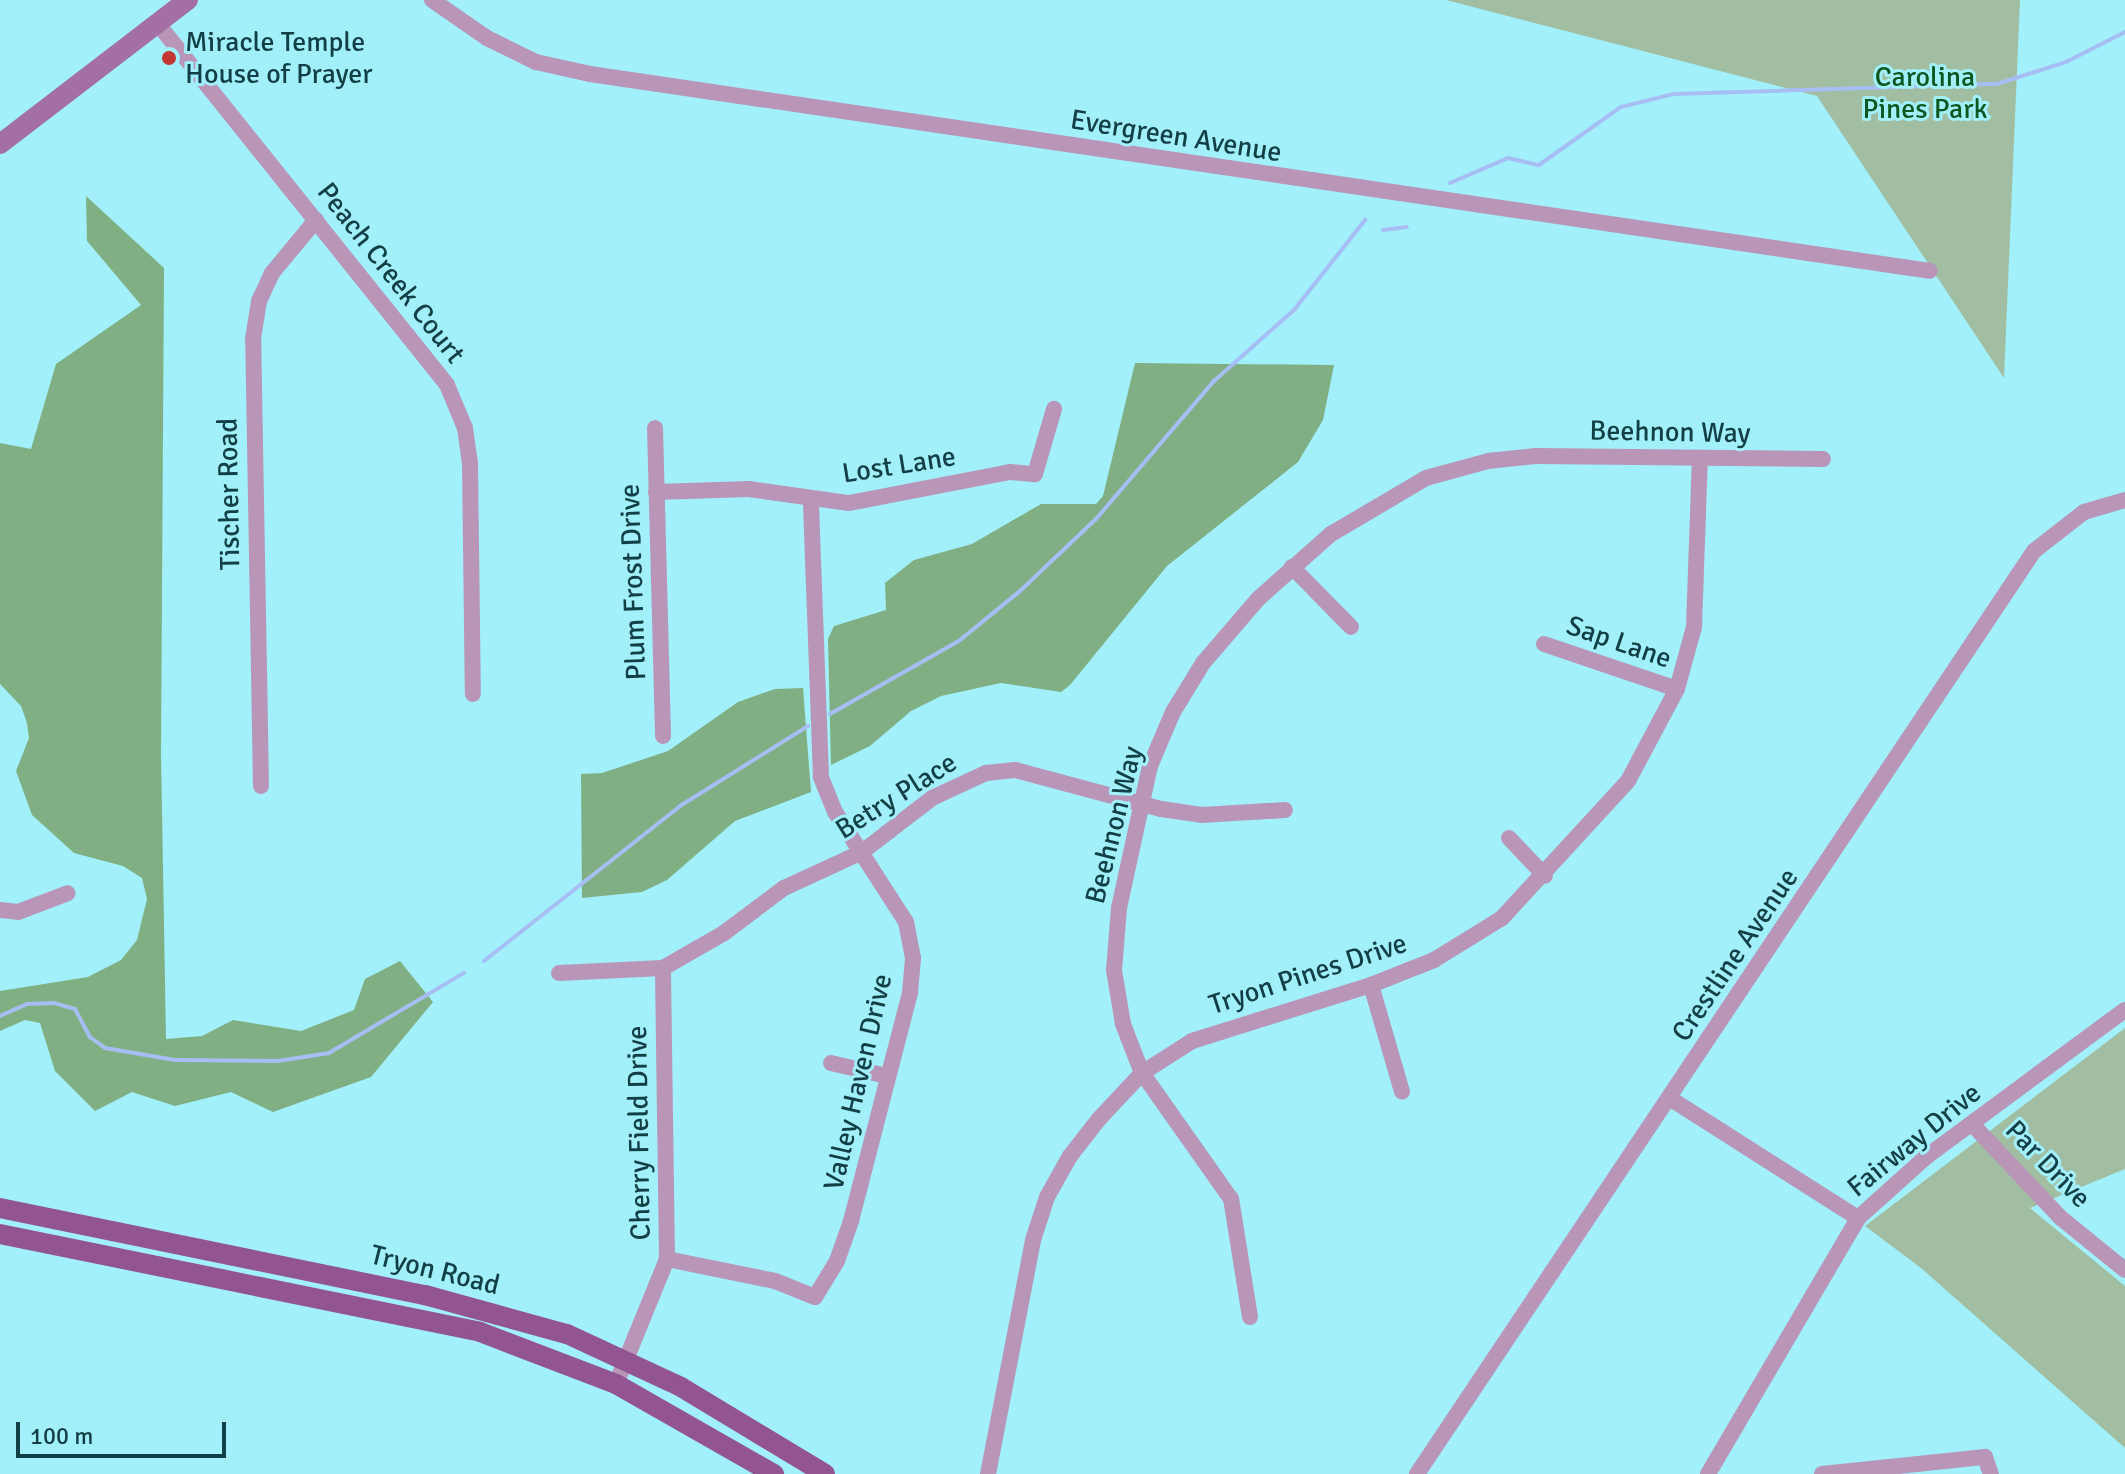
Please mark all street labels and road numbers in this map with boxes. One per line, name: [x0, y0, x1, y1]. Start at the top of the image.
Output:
street label: Evergreen Avenue: [1068, 103, 1284, 169]
street label: Peach Creek Court: [310, 176, 472, 370]
street label: Beehnon Way: [1589, 414, 1751, 450]
street label: Tischer Road: [211, 417, 247, 571]
street label: Lost Lane: [840, 439, 958, 491]
street label: Plum Frost Drive: [613, 483, 653, 681]
street label: Sap Lane: [1562, 608, 1676, 676]
street label: Beehnon Way: [1078, 743, 1150, 907]
street label: Betry Place: [829, 746, 963, 846]
street label: Crestline Avenue: [1665, 862, 1805, 1048]
street label: Tryon Pines Drive: [1205, 926, 1411, 1022]
street label: Valley Haven Drive: [817, 971, 899, 1193]
street label: Cherry Field Drive: [620, 1025, 658, 1241]
street label: Fairway Drive: [1840, 1076, 1988, 1204]
street label: Par Drive: [1998, 1113, 2098, 1215]
street label: Tryon Road: [367, 1238, 503, 1302]

